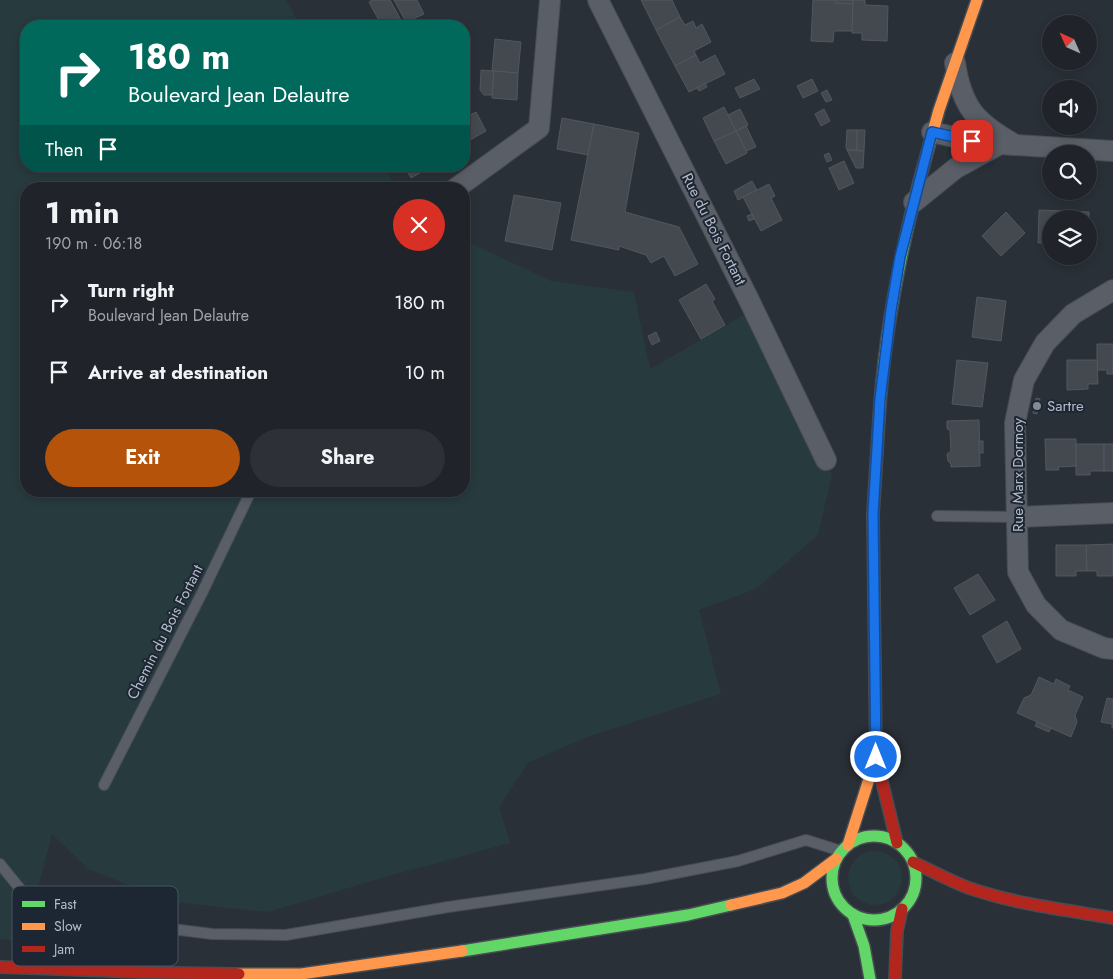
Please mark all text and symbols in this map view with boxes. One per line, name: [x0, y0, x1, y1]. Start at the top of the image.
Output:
north arrow: [1042, 15, 1098, 70]
map controls: [1042, 15, 1097, 265]
text: 180 m: [128, 32, 230, 82]
icon: right: [45, 40, 110, 105]
text: Boulevard Jean Delautre: [128, 78, 350, 110]
button: sound: [1042, 80, 1097, 135]
pin: [951, 120, 993, 162]
icon: arrive: [958, 127, 986, 155]
icon: arrive: [94, 135, 122, 163]
text: Then: [45, 136, 84, 163]
button: search: [1042, 145, 1097, 200]
street label: Rue du Bois Fortant: [676, 169, 752, 289]
text: 1 min: [45, 191, 119, 234]
button: close: [393, 199, 445, 251]
button: layers: [1042, 210, 1097, 265]
text: 190 m · 06:18: [45, 232, 142, 255]
text: Turn right: [88, 277, 174, 304]
icon: right: [45, 288, 73, 316]
text: 180 m: [394, 289, 445, 316]
text: Boulevard Jean Delautre: [88, 304, 249, 327]
icon: arrive: [45, 358, 73, 386]
text: Arrive at destination: [88, 359, 268, 386]
text: 10 m: [405, 359, 445, 386]
place label: Sartre: [1047, 395, 1084, 417]
marker: Sartre: [1031, 400, 1043, 412]
street label: Rue Marx Dormoy: [1007, 418, 1029, 532]
button: Exit: [45, 429, 240, 487]
button: Share: [250, 429, 445, 487]
street label: Chemin du Bois Fortant: [121, 561, 209, 703]
position arrow: [849, 730, 901, 782]
legend: [12, 886, 178, 966]
text: Fast: [54, 894, 77, 914]
text: Slow: [54, 916, 82, 936]
text: Jam: [52, 939, 75, 959]

